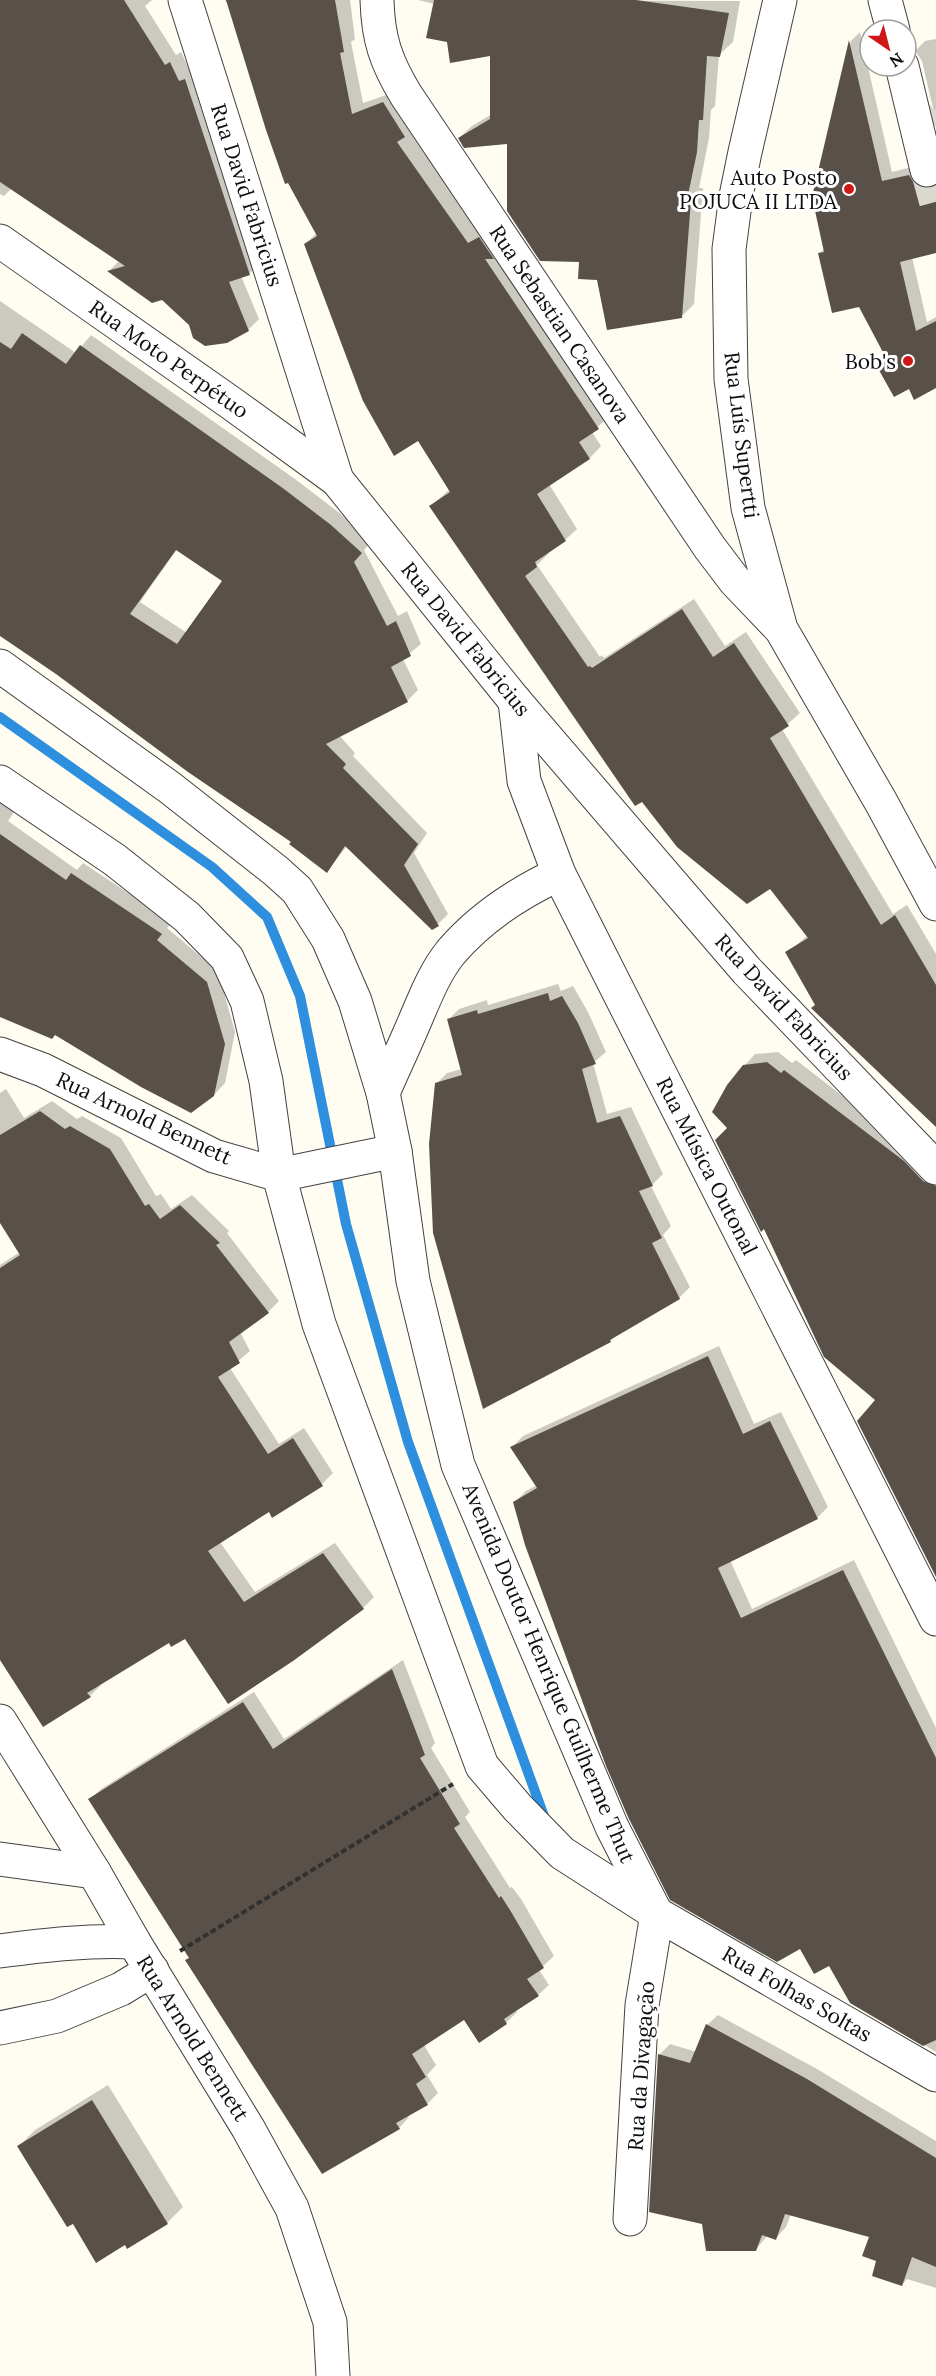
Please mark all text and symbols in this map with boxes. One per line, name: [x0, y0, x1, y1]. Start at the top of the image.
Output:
north arrow: [858, 18, 918, 78]
text: N: [886, 49, 907, 72]
street label: Rua David Fabricius: [205, 100, 289, 290]
place label: Auto Posto POJUCA II LTDA: [679, 164, 838, 215]
marker: Auto Posto POJUCA II LTDA: [842, 182, 856, 196]
street label: Rua Sebastian Casanova: [484, 220, 637, 428]
street label: Rua Moto Perpétuo: [84, 294, 254, 424]
place label: Bob's: [845, 348, 896, 375]
street label: Rua Luís Supertti: [718, 350, 766, 520]
marker: Bob's: [901, 354, 915, 368]
street label: Rua David Fabricius: [395, 556, 537, 722]
street label: Rua David Fabricius: [709, 928, 859, 1086]
street label: Rua Arnold Bennett: [52, 1065, 237, 1171]
street label: Rua Música Outonal: [650, 1073, 764, 1259]
street label: Avenida Doutor Henrique Guilherme Thut: [456, 1478, 642, 1868]
street label: Rua Folhas Soltas: [717, 1940, 877, 2048]
street label: Rua Arnold Bennett: [131, 1950, 255, 2127]
street label: Rua da Divagação: [622, 1980, 660, 2152]

